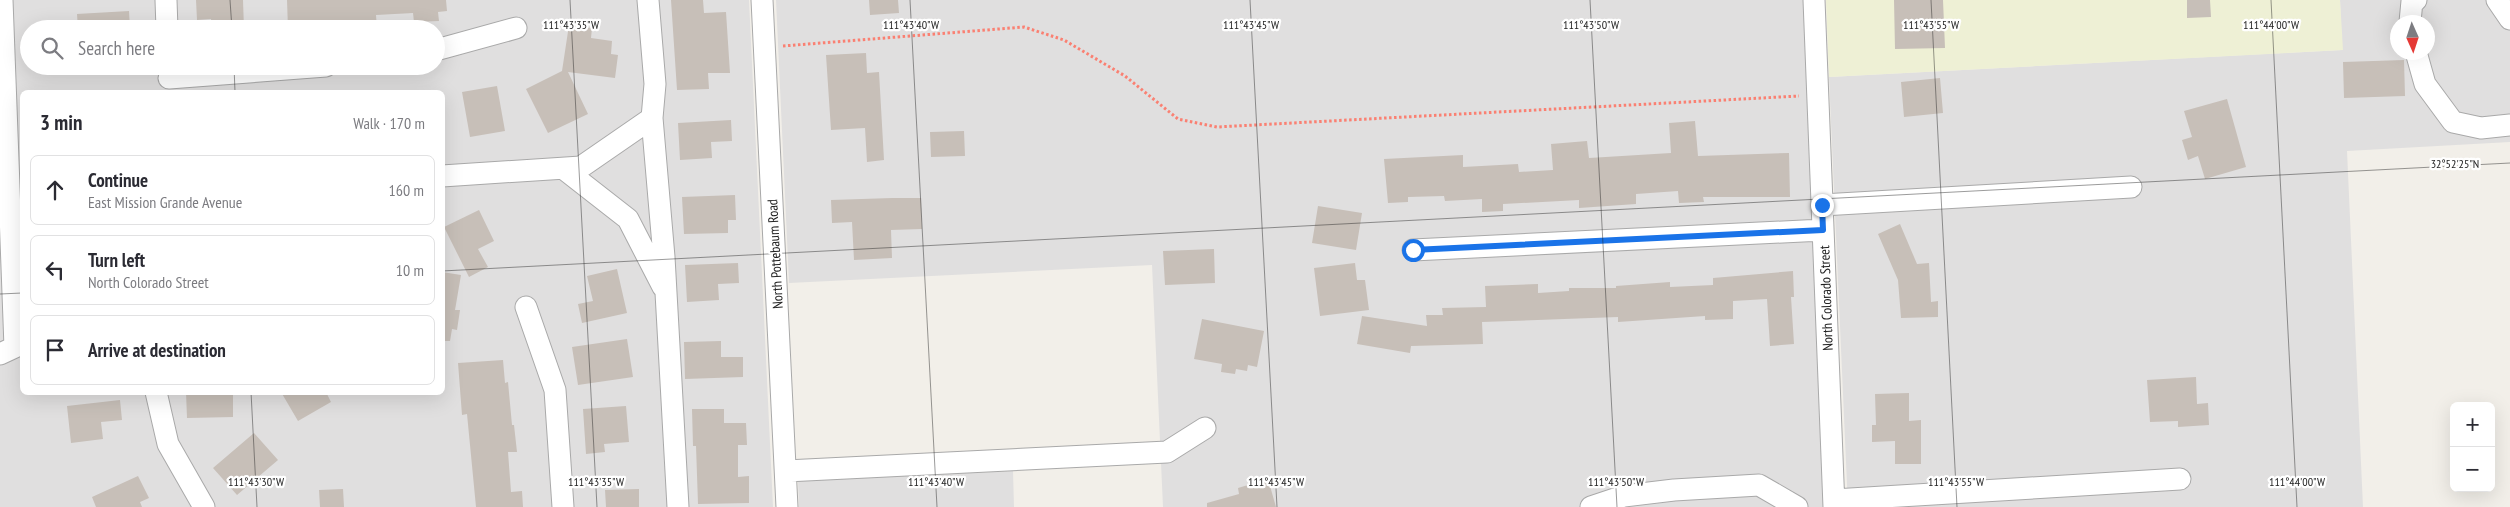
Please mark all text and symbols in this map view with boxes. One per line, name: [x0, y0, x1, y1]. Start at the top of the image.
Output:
north arrow: [2390, 15, 2435, 60]
text: 111°43'35"W: [543, 17, 599, 32]
text: 111°43'40"W: [883, 17, 939, 32]
text: 111°43'45"W: [1223, 17, 1279, 32]
text: 111°43'50"W: [1563, 17, 1619, 32]
text: 111°43'55"W: [1903, 17, 1959, 32]
text: 111°44'00"W: [2243, 17, 2299, 32]
search box: [20, 20, 445, 75]
icon: search: [38, 34, 66, 62]
text: Search here: [78, 36, 155, 60]
text: 3 min: [40, 109, 82, 136]
text: Walk · 170 m: [353, 113, 425, 133]
text: 32°52'25"N: [2431, 156, 2479, 171]
text: Continue: [88, 168, 148, 192]
icon: ahead: [41, 176, 69, 204]
text: 160 m: [389, 180, 424, 200]
text: East Mission Grande Avenue: [88, 192, 242, 212]
route end: [1811, 194, 1834, 217]
street label: North Pottebaum Road: [763, 199, 787, 309]
route start: [1402, 239, 1425, 262]
street label: North Colorado Street: [1815, 245, 1837, 351]
text: Turn left: [88, 248, 145, 272]
icon: left: [41, 256, 69, 284]
text: 10 m: [396, 260, 424, 280]
text: North Colorado Street: [88, 272, 209, 292]
icon: arrive: [41, 336, 69, 364]
text: Arrive at destination: [88, 338, 226, 362]
map controls: [2450, 402, 2495, 492]
button: +: [2450, 402, 2495, 447]
button: −: [2450, 447, 2495, 492]
text: 111°43'30"W: [228, 474, 284, 489]
text: 111°43'35"W: [568, 474, 624, 489]
text: 111°43'40"W: [908, 474, 964, 489]
text: 111°43'45"W: [1248, 474, 1304, 489]
text: 111°43'50"W: [1588, 474, 1644, 489]
text: 111°43'55"W: [1928, 474, 1984, 489]
text: 111°44'00"W: [2269, 474, 2325, 489]

